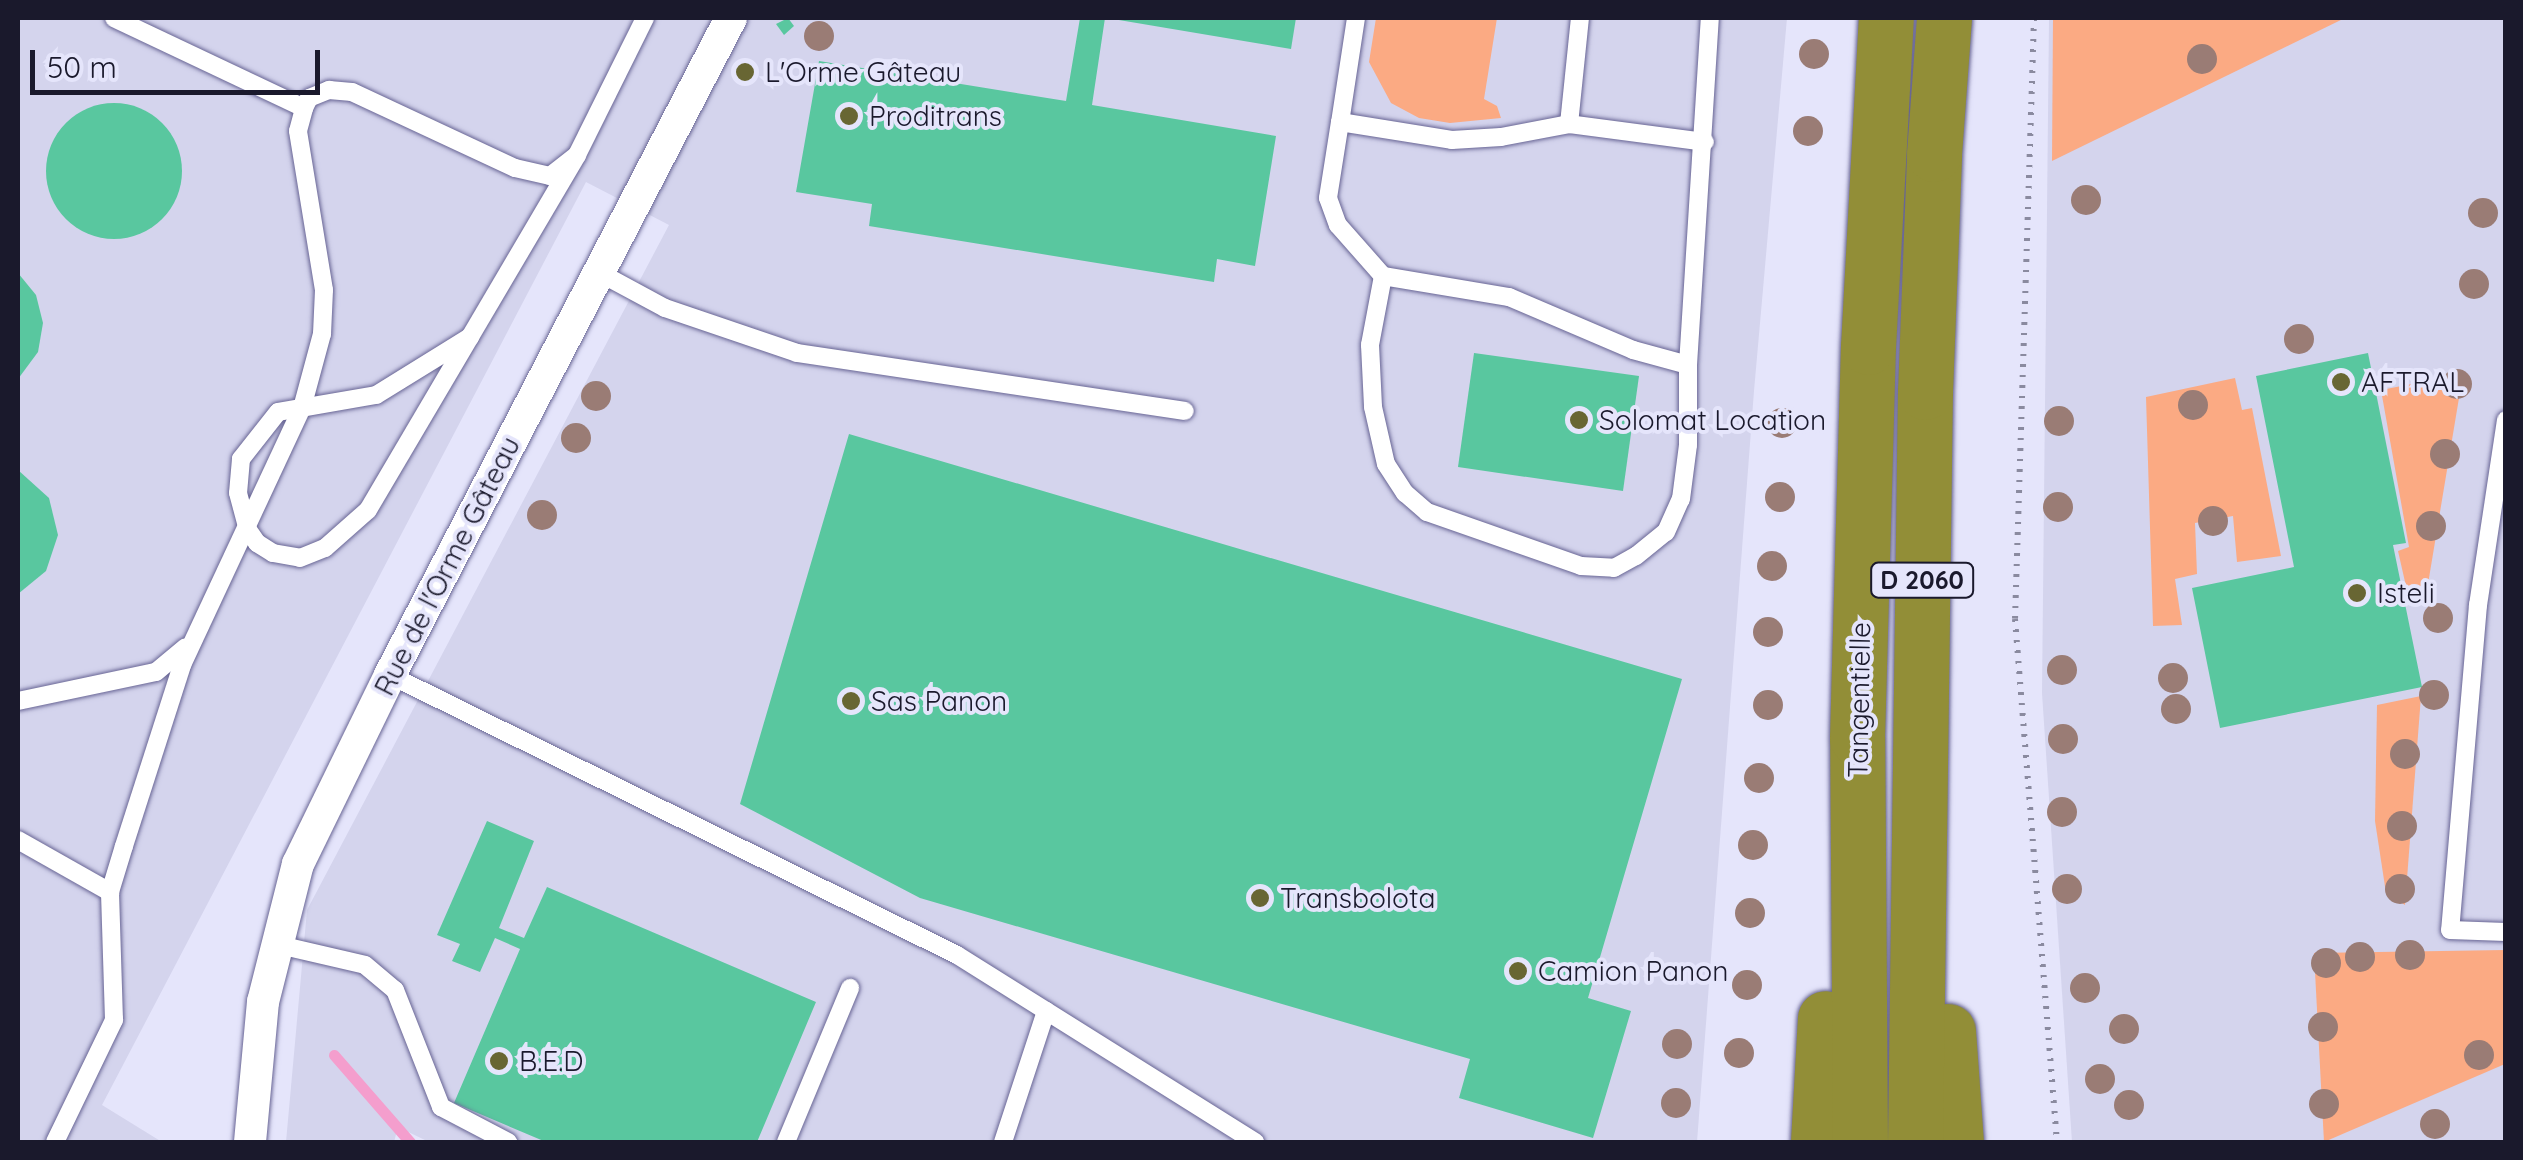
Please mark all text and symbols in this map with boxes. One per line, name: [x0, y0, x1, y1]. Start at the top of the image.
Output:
scale bar: [35, 30, 325, 92]
text: 50 m: [47, 48, 117, 86]
place label: L'Orme Gâteau: [765, 55, 961, 89]
marker: L'Orme Gâteau: [734, 61, 756, 83]
place label: Proditrans: [869, 99, 1002, 133]
marker: Proditrans: [838, 105, 860, 127]
place label: AFTRAL: [2361, 365, 2464, 399]
marker: AFTRAL: [2330, 371, 2352, 393]
place label: Solomat Location: [1599, 403, 1826, 437]
marker: Solomat Location: [1568, 409, 1590, 431]
street label: Rue de l'Orme Gâteau: [367, 431, 527, 701]
road number: D 2060: [1870, 560, 1974, 600]
place label: Isteli: [2377, 576, 2435, 610]
marker: Isteli: [2346, 582, 2368, 604]
street label: Tangentielle: [1841, 622, 1877, 778]
place label: Sas Panon: [871, 684, 1007, 718]
marker: Sas Panon: [840, 690, 862, 712]
place label: Transbolota: [1280, 881, 1435, 915]
marker: Transbolota: [1249, 887, 1271, 909]
place label: Camion Panon: [1538, 954, 1728, 988]
marker: Camion Panon: [1507, 960, 1529, 982]
place label: B.E.D: [519, 1044, 583, 1078]
marker: B.E.D: [488, 1050, 510, 1072]

